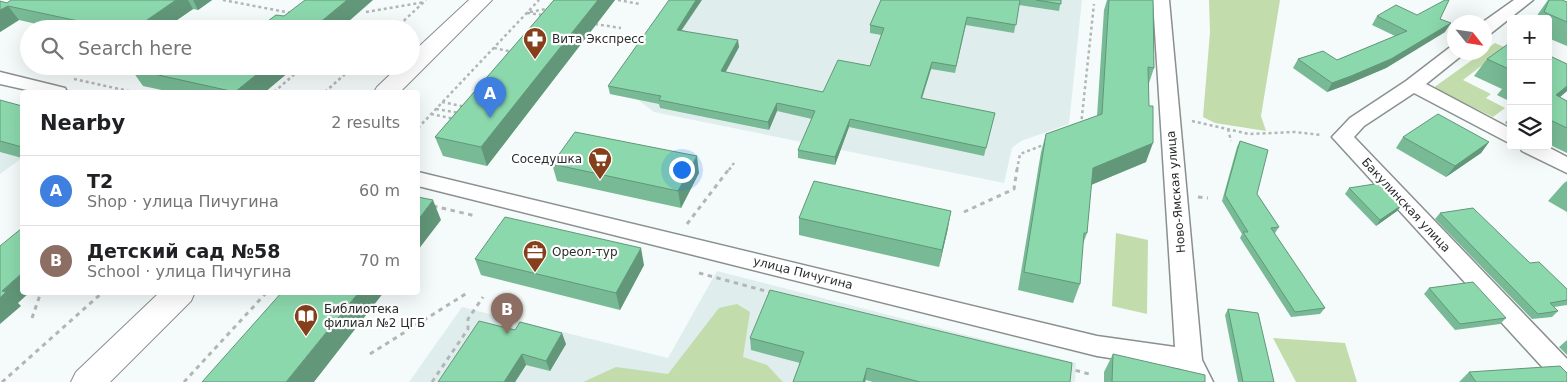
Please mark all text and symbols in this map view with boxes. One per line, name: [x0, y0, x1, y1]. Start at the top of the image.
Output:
north arrow: [1447, 15, 1492, 60]
map controls: [1507, 15, 1552, 150]
button: +: [1507, 15, 1552, 60]
search box: [20, 20, 420, 75]
pharmacy icon: Вита Экспресс: [522, 26, 548, 60]
place label: Вита Экспресс: [552, 32, 644, 46]
icon: search: [38, 34, 66, 62]
text: Search here: [78, 37, 192, 59]
button: −: [1507, 60, 1552, 105]
pin: A: [474, 77, 506, 118]
button: layers: [1507, 105, 1552, 150]
text: Nearby: [40, 111, 125, 135]
text: 2 results: [331, 113, 400, 132]
street label: Ново-Ямская улица: [1164, 130, 1188, 254]
supermarket icon: Соседушка: [587, 146, 613, 180]
place label: Соседушка: [511, 152, 582, 166]
street label: Бакулинская улица: [1359, 155, 1453, 255]
your location: [669, 157, 695, 183]
text: T2: [87, 170, 113, 192]
text: A: [50, 181, 62, 200]
text: 60 m: [359, 181, 400, 200]
text: Shop · улица Пичугина: [87, 192, 279, 211]
office icon: Ореол-тур: [522, 239, 548, 273]
text: Детский сад №58: [87, 240, 281, 262]
place label: Ореол-тур: [552, 245, 618, 259]
text: B: [50, 251, 62, 270]
text: 70 m: [359, 251, 400, 270]
street label: улица Пичугина: [752, 254, 854, 292]
text: School · улица Пичугина: [87, 262, 292, 281]
pin: B: [491, 293, 523, 334]
place label: Библиотека филиал №2 ЦГБ: [324, 302, 425, 330]
library icon: Библиотека филиал №2 ЦГБ: [293, 303, 319, 337]

